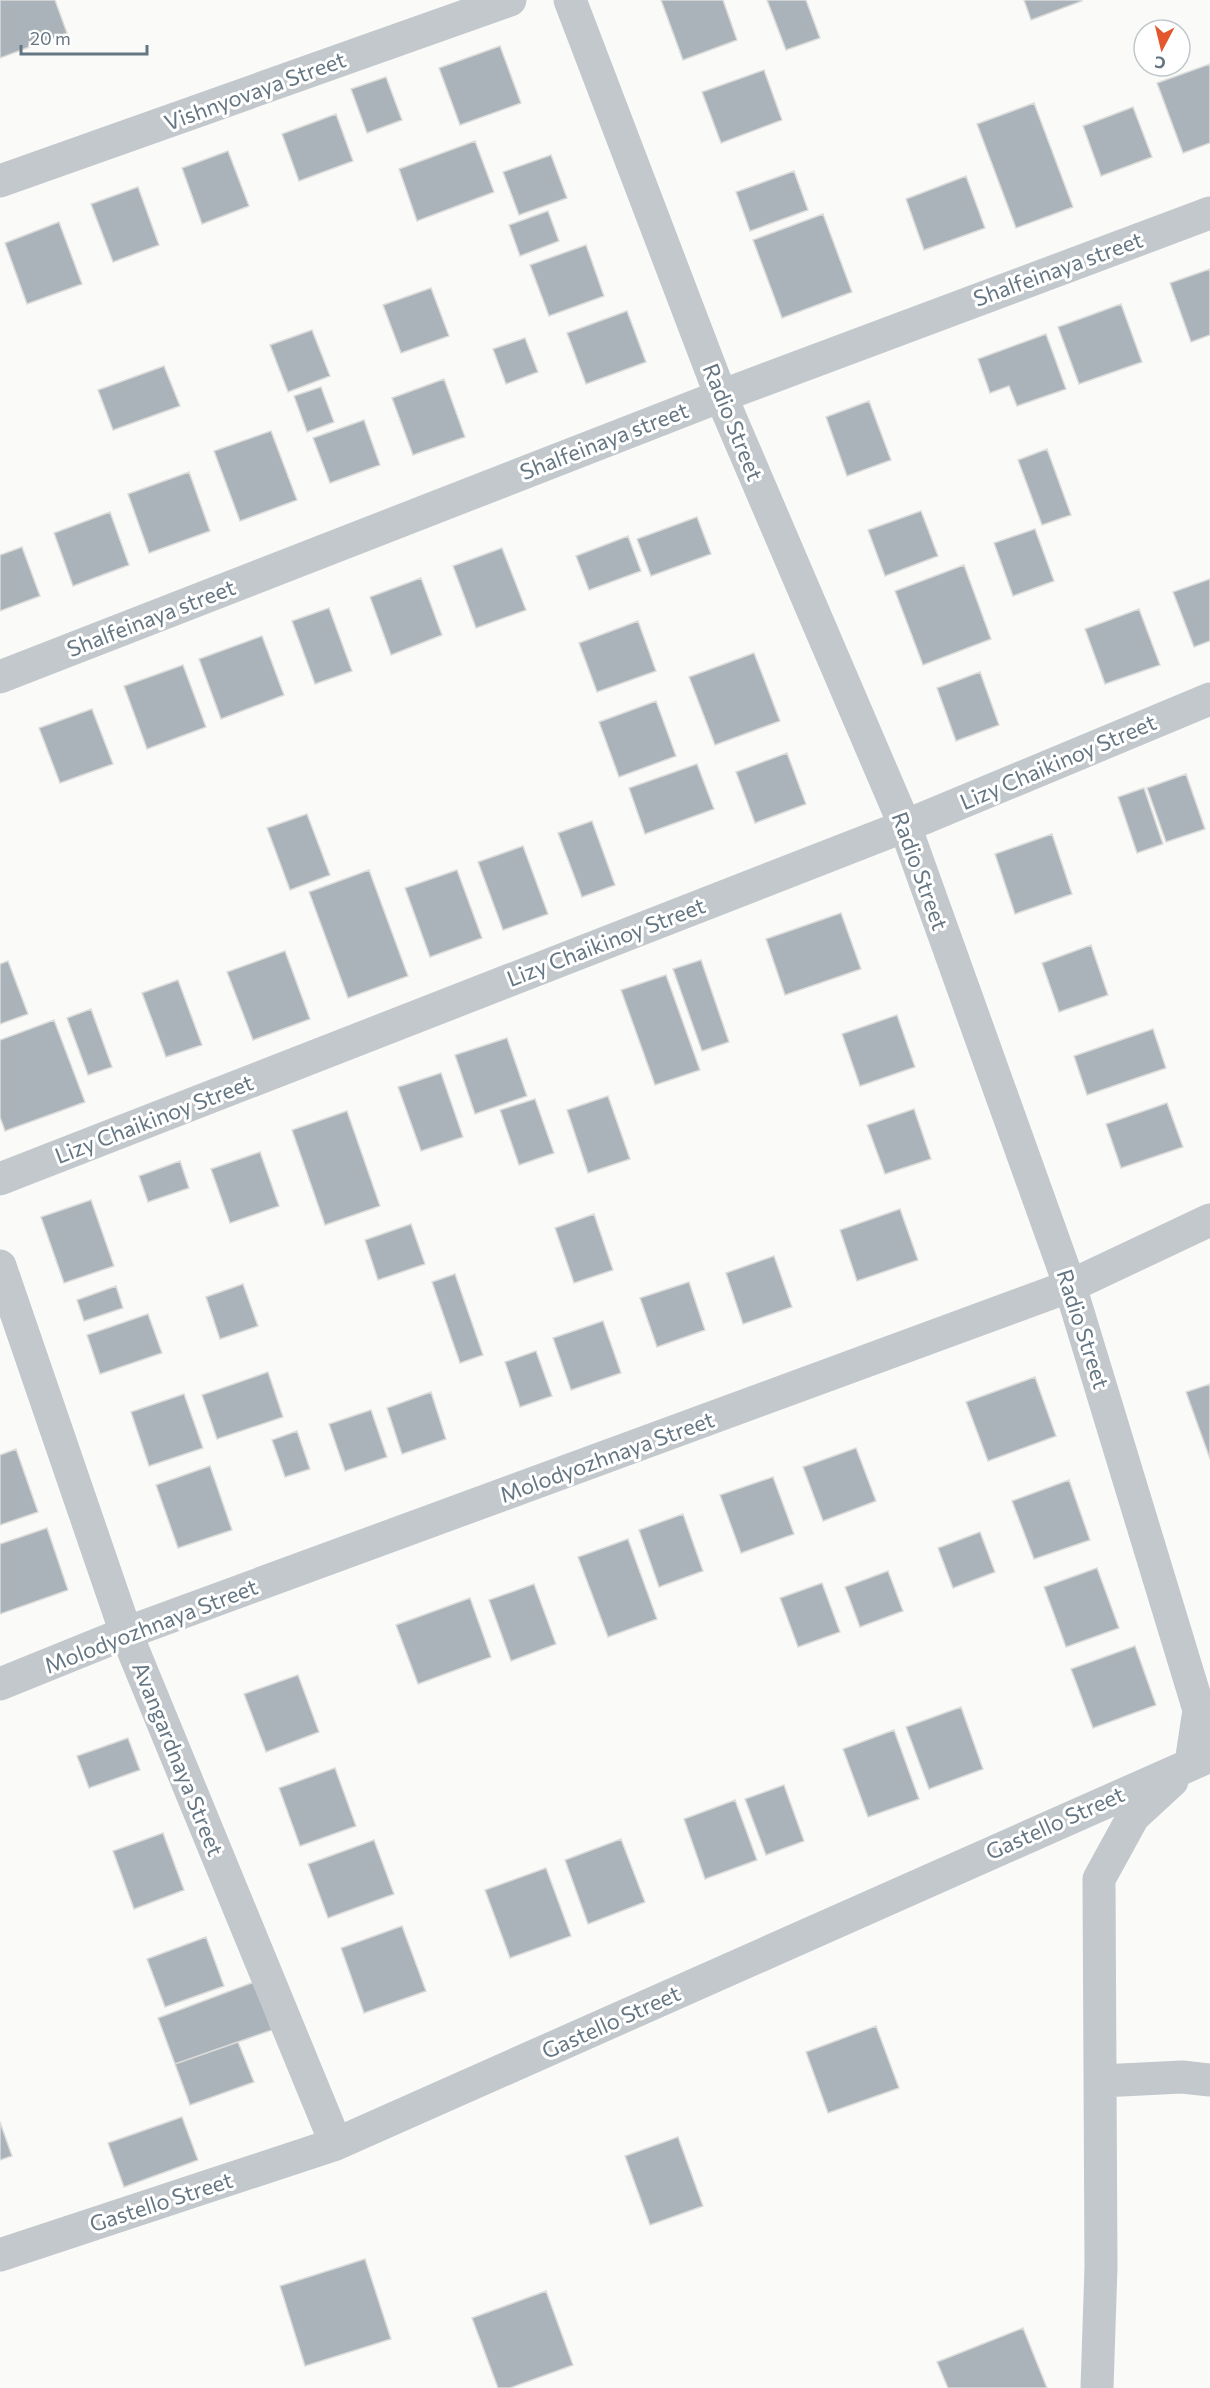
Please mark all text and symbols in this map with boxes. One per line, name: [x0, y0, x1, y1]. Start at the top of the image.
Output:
scale bar: [21, 18, 147, 56]
north arrow: [1132, 18, 1192, 78]
text: 20 m: [30, 27, 71, 49]
street label: Vishnyovaya Street: [161, 45, 349, 136]
text: С: [1153, 53, 1167, 73]
street label: Shalfeinaya street: [969, 225, 1146, 312]
street label: Radio Street: [698, 359, 769, 484]
street label: Shalfeinaya street: [516, 396, 692, 485]
street label: Shalfeinaya street: [63, 573, 239, 662]
street label: Lizy Chaikinoy Street: [956, 708, 1160, 815]
street label: Radio Street: [887, 808, 954, 934]
street label: Lizy Chaikinoy Street: [503, 891, 709, 992]
street label: Lizy Chaikinoy Street: [51, 1068, 257, 1169]
street label: Radio Street: [1051, 1266, 1115, 1392]
street label: Molodyozhnaya Street: [496, 1405, 718, 1508]
street label: Molodyozhnaya Street: [40, 1572, 261, 1679]
street label: Avangardnaya Street: [127, 1658, 230, 1860]
street label: Gastello Street: [981, 1780, 1128, 1865]
street label: Gastello Street: [537, 1979, 684, 2064]
street label: Gastello Street: [86, 2166, 236, 2237]

